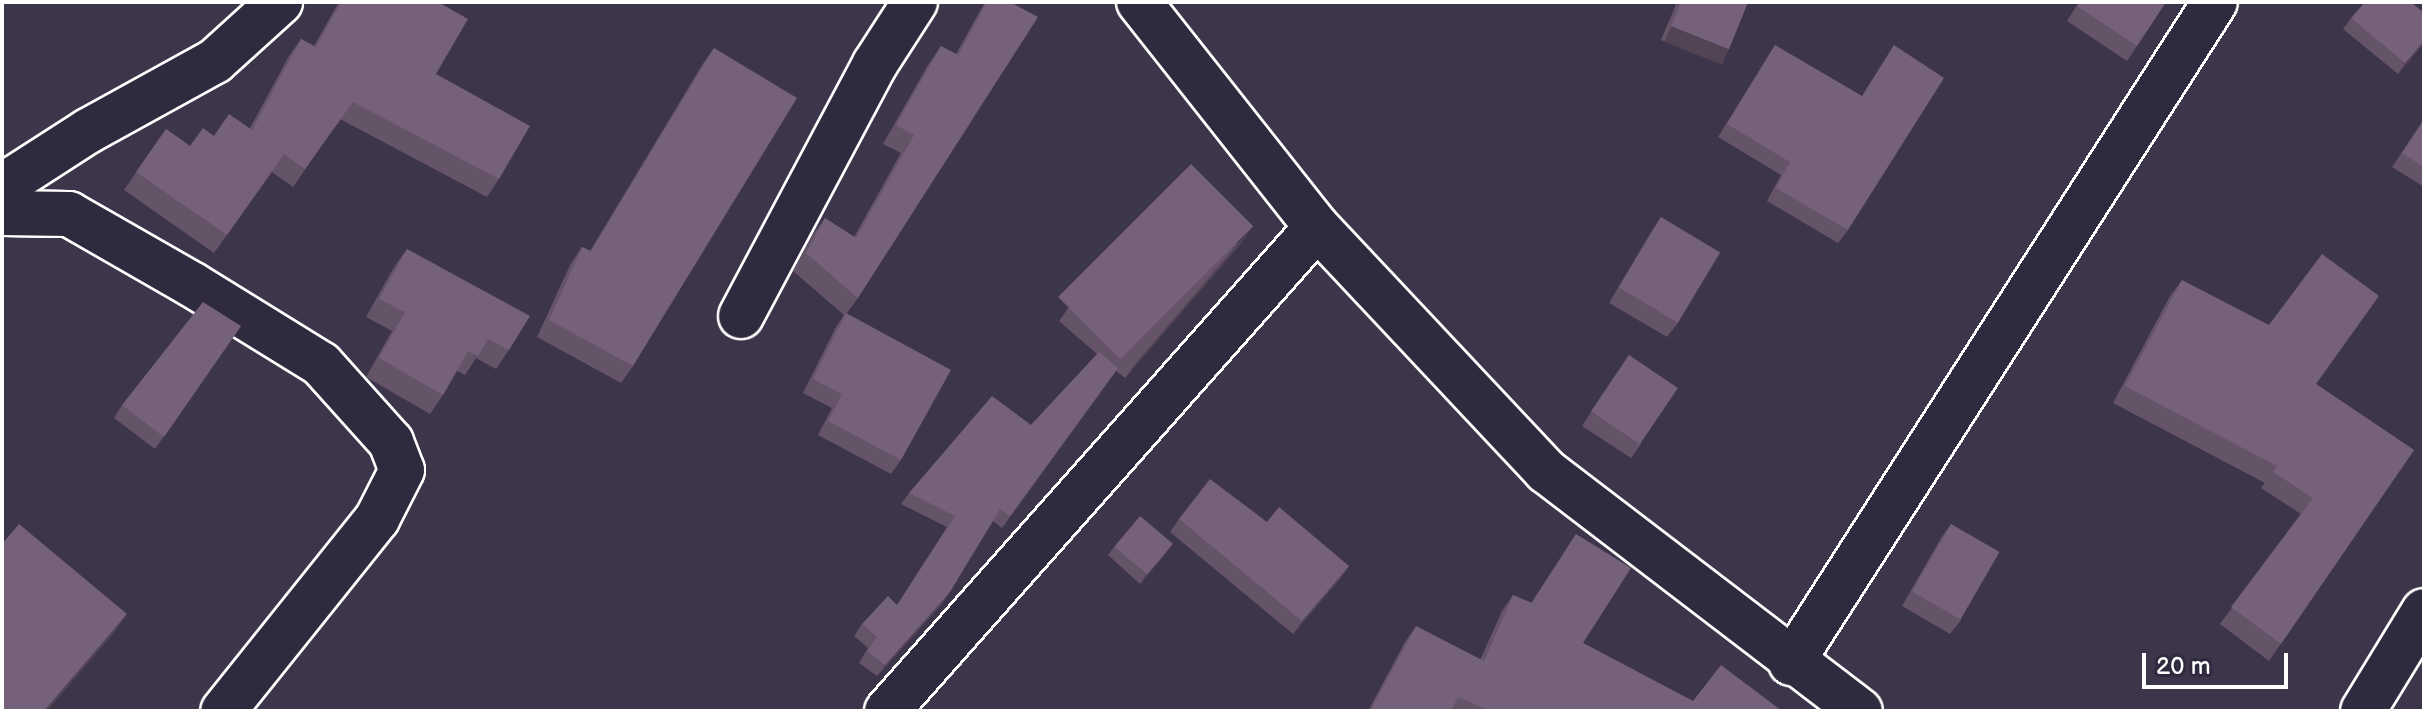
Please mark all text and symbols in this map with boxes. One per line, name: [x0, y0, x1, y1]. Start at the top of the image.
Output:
scale bar: [2146, 637, 2292, 687]
text: 20 m: [2156, 652, 2211, 681]

